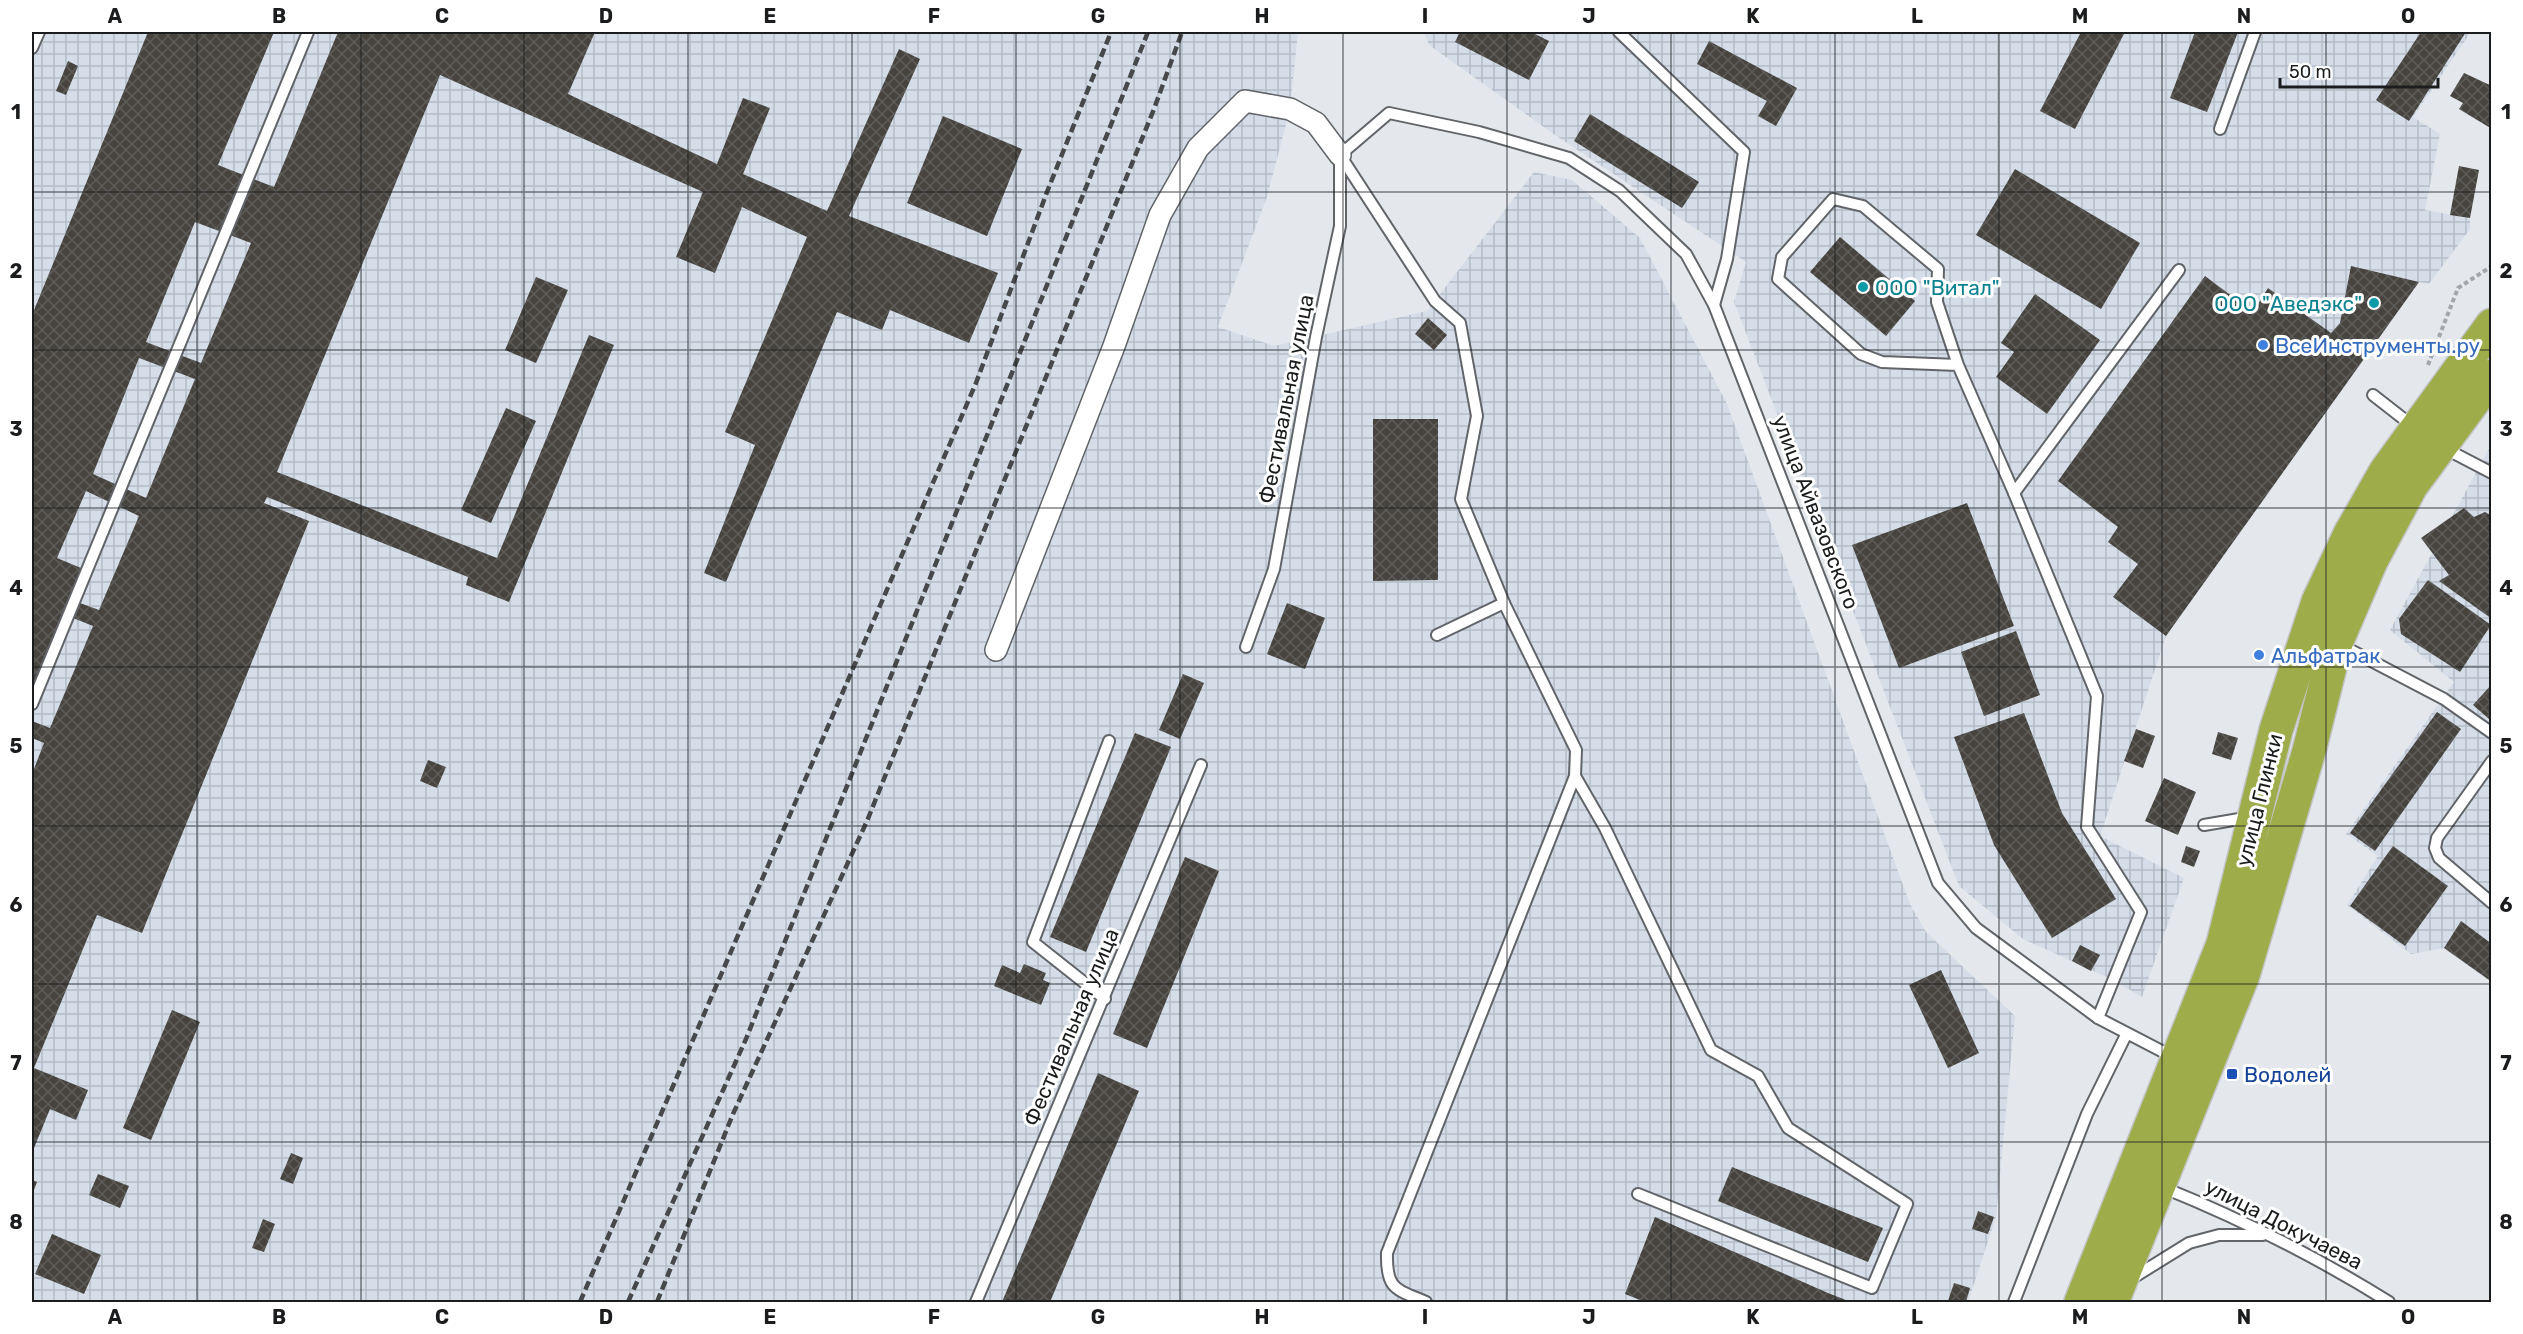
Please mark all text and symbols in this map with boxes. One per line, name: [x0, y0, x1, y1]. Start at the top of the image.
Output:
text: A: [108, 4, 123, 28]
text: B: [272, 4, 286, 28]
text: C: [435, 4, 449, 28]
text: D: [599, 4, 613, 28]
text: E: [764, 4, 776, 28]
text: F: [928, 4, 940, 28]
text: G: [1091, 4, 1105, 28]
text: H: [1255, 4, 1269, 28]
text: I: [1422, 4, 1428, 28]
text: J: [1582, 4, 1596, 28]
text: K: [1746, 4, 1760, 28]
text: L: [1911, 4, 1923, 28]
text: M: [2072, 4, 2088, 28]
text: N: [2237, 4, 2251, 28]
text: O: [2401, 4, 2415, 28]
scale bar: [2280, 51, 2438, 89]
text: 50 m: [2289, 61, 2332, 83]
text: 1: [11, 100, 21, 124]
text: 1: [2501, 100, 2511, 124]
text: 2: [10, 259, 23, 283]
text: 2: [2500, 259, 2513, 283]
place label: ООО "Витал": [1875, 275, 2000, 300]
marker: ООО "Витал": [1856, 280, 1870, 294]
place label: ООО "Аведэкс": [2214, 291, 2362, 316]
street label: Фестивальная улица: [1253, 292, 1319, 506]
marker: ООО "Аведэкс": [2367, 296, 2381, 310]
place label: ВсеИнструменты.ру: [2275, 333, 2480, 358]
marker: ВсеИнструменты.ру: [2256, 338, 2270, 352]
street label: улица Айвазовского: [1767, 412, 1865, 612]
text: 3: [9, 417, 23, 441]
text: 3: [2499, 417, 2513, 441]
text: 4: [9, 576, 23, 600]
text: 4: [2499, 576, 2513, 600]
place label: Альфатрак: [2271, 643, 2381, 668]
marker: Альфатрак: [2252, 648, 2266, 662]
street label: улица Глинки: [2230, 731, 2288, 869]
text: 5: [10, 734, 23, 758]
text: 5: [2500, 734, 2513, 758]
text: 6: [9, 893, 23, 917]
text: 6: [2499, 893, 2513, 917]
street label: Фестивальная улица: [1018, 924, 1124, 1130]
text: 7: [10, 1051, 22, 1075]
text: 7: [2500, 1051, 2512, 1075]
place label: Водолей: [2244, 1062, 2331, 1087]
marker: Водолей: [2225, 1067, 2239, 1081]
street label: улица Докучаева: [2201, 1173, 2367, 1275]
text: 8: [9, 1210, 23, 1234]
text: 8: [2499, 1210, 2513, 1234]
text: A: [108, 1305, 123, 1329]
text: B: [272, 1305, 286, 1329]
text: C: [435, 1305, 449, 1329]
text: D: [599, 1305, 613, 1329]
text: E: [764, 1305, 776, 1329]
text: F: [928, 1305, 940, 1329]
text: G: [1091, 1305, 1105, 1329]
text: H: [1255, 1305, 1269, 1329]
text: I: [1422, 1305, 1428, 1329]
text: J: [1582, 1305, 1596, 1329]
text: K: [1746, 1305, 1760, 1329]
text: L: [1911, 1305, 1923, 1329]
text: M: [2072, 1305, 2088, 1329]
text: N: [2237, 1305, 2251, 1329]
text: O: [2401, 1305, 2415, 1329]

